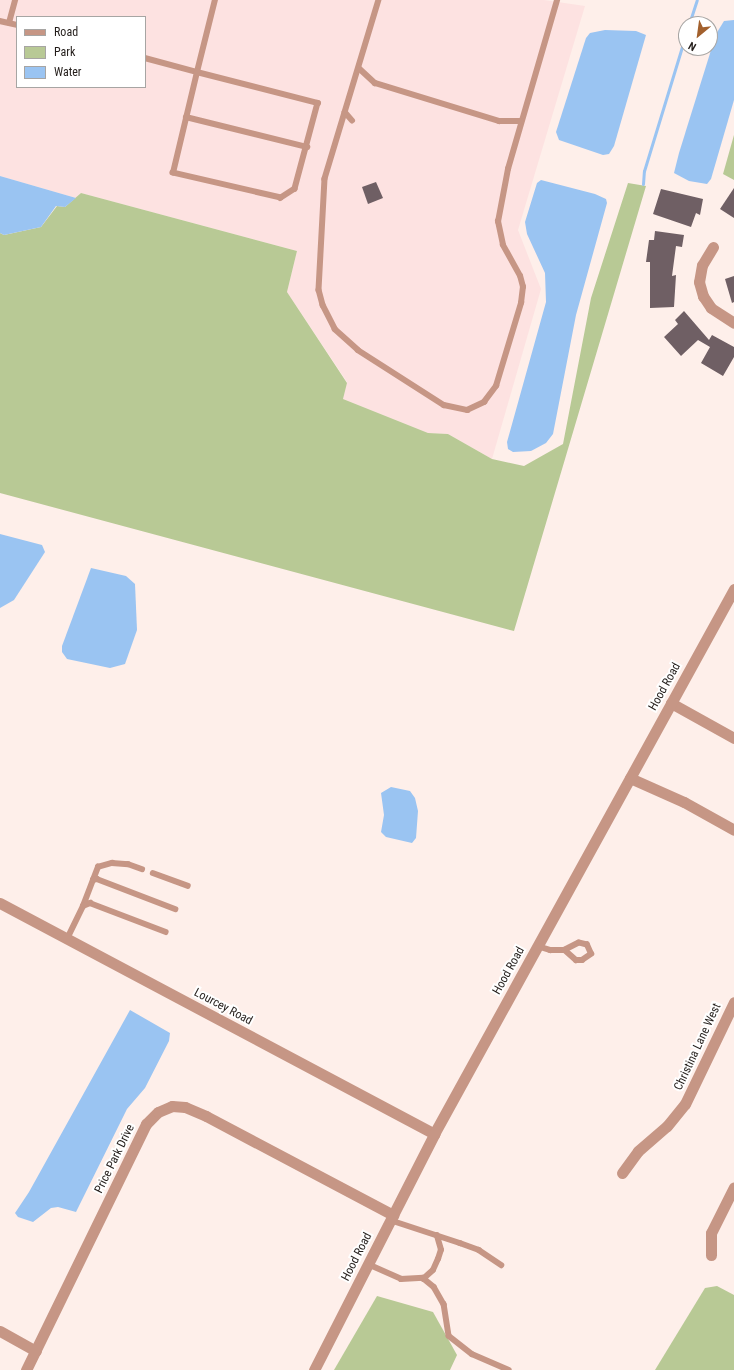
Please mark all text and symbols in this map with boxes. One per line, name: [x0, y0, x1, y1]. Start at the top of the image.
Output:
legend: [16, 16, 146, 88]
north arrow: [678, 16, 718, 56]
text: Road: [54, 25, 78, 39]
text: N: [686, 39, 699, 53]
text: Park: [54, 45, 75, 59]
text: Water: [54, 65, 82, 79]
street label: Hood Road: [646, 661, 684, 713]
street label: Hood Road: [490, 945, 528, 997]
street label: Lourcey Road: [191, 986, 255, 1028]
street label: Christina Lane West: [672, 1001, 724, 1093]
street label: Price Park Drive: [92, 1122, 138, 1196]
street label: Hood Road: [339, 1230, 375, 1284]

